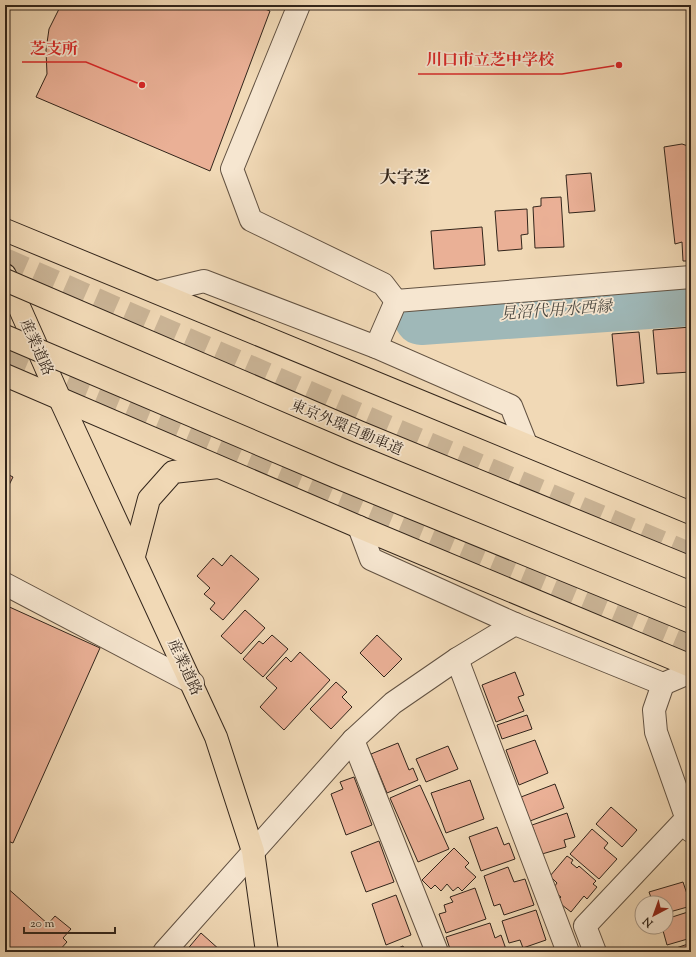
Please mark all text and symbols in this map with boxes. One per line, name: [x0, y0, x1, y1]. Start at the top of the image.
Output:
callout: 芝支所: [22, 34, 86, 62]
text: 芝支所: [30, 39, 78, 62]
callout: 川口市立芝中学校: [418, 46, 562, 74]
text: 川口市立芝中学校: [426, 50, 555, 73]
district label: 大字芝: [380, 167, 431, 191]
water label: 見沼代用水西縁: [500, 296, 615, 327]
street label: 産業道路: [14, 316, 57, 379]
street label: 東京外環自動車道: [287, 395, 406, 461]
street label: 産業道路: [161, 636, 206, 699]
north arrow: [634, 895, 674, 935]
scale bar: [24, 909, 115, 935]
text: N: [639, 913, 657, 931]
text: 20 m: [30, 915, 55, 933]

